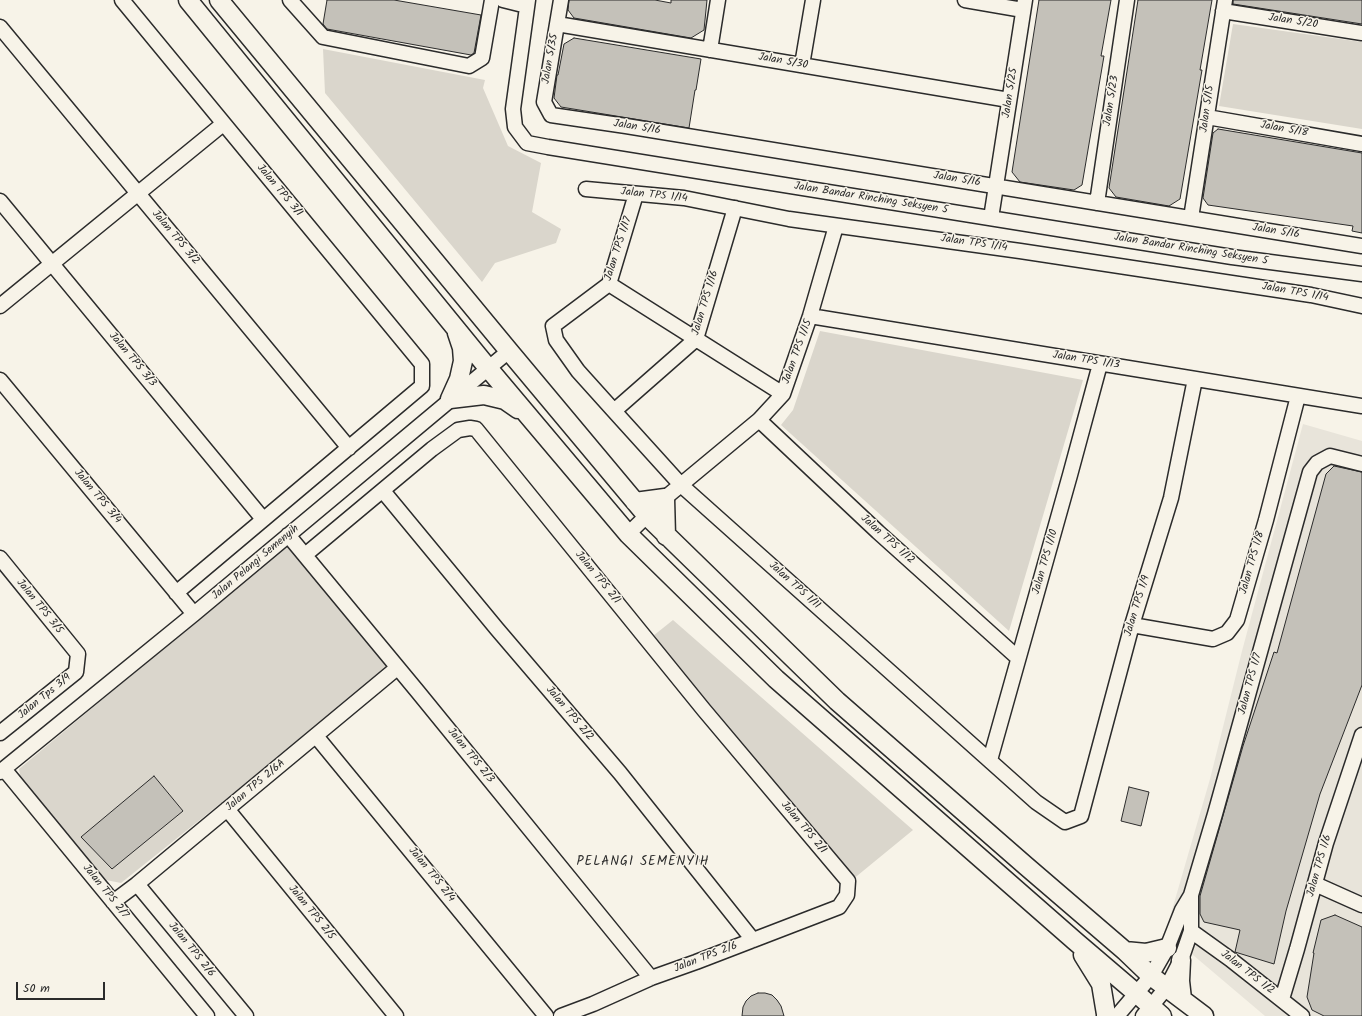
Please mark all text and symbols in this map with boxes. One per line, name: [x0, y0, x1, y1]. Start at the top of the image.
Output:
street label: Jalan 5/20: [1267, 12, 1319, 32]
street label: Jalan 5/35: [540, 33, 562, 85]
street label: Jalan 5/30: [757, 51, 809, 73]
street label: Jalan 5/25: [1001, 67, 1021, 119]
street label: Jalan 5/23: [1101, 75, 1123, 127]
street label: Jalan 5/15: [1198, 85, 1218, 133]
street label: Jalan 5/16: [612, 118, 662, 138]
street label: Jalan 5/18: [1259, 119, 1309, 141]
street label: Jalan TPS 3/1: [253, 162, 305, 220]
street label: Jalan 5/16: [932, 170, 982, 190]
street label: Jalan Bandar Rinching Seksyen 5: [793, 180, 949, 218]
street label: Jalan TPS 1/14: [620, 186, 688, 206]
street label: Jalan TPS 3/2: [148, 208, 202, 268]
street label: Jalan TPS 1/17: [602, 215, 636, 283]
street label: Jalan 5/16: [1251, 222, 1301, 242]
street label: Jalan Bandar Rinching Seksyen 5: [1113, 231, 1269, 269]
street label: Jalan TPS 1/14: [940, 233, 1008, 255]
street label: Jalan TPS 1/16: [690, 269, 722, 337]
street label: Jalan TPS 1/14: [1261, 281, 1329, 305]
street label: Jalan TPS 1/15: [780, 318, 816, 386]
street label: Jalan TPS 3/3: [105, 330, 159, 390]
street label: Jalan TPS 1/13: [1052, 349, 1120, 373]
street label: Jalan TPS 3/4: [70, 467, 124, 527]
street label: Jalan TPS 1/12: [857, 512, 917, 568]
street label: Jalan Pelangi Semenyih: [210, 523, 302, 603]
street label: Jalan TPS 1/10: [1030, 528, 1062, 596]
street label: Jalan TPS 1/8: [1238, 530, 1268, 596]
street label: Jalan TPS 2/1: [572, 549, 622, 607]
street label: Jalan TPS 1/11: [766, 559, 822, 613]
street label: Jalan TPS 1/9: [1122, 574, 1154, 638]
street label: Jalan TPS 3/5: [13, 577, 65, 637]
street label: Jalan TPS 1/7: [1236, 652, 1266, 716]
street label: Jalan Tps 3/9: [16, 672, 74, 722]
street label: Jalan TPS 2/2: [542, 684, 596, 744]
street label: Jalan TPS 2/3: [444, 726, 496, 786]
street label: Jalan TPS 2/6A: [224, 757, 288, 815]
street label: Jalan TPS 2/1: [777, 799, 829, 857]
street label: Jalan TPS 1/6: [1305, 833, 1335, 899]
street label: Jalan TPS 2/4: [405, 845, 457, 905]
district label: PELANGI SEMENYIH: [576, 855, 710, 871]
street label: Jalan TPS 2/7: [79, 862, 131, 922]
street label: Jalan TPS 2/5: [285, 883, 337, 943]
street label: Jalan TPS 2/6: [165, 920, 217, 980]
street label: Jalan TPS 2/6: [672, 940, 740, 976]
street label: Jalan TPS 1/2: [1218, 948, 1276, 998]
scale bar: [18, 974, 107, 1000]
text: 50 m: [23, 979, 50, 998]

